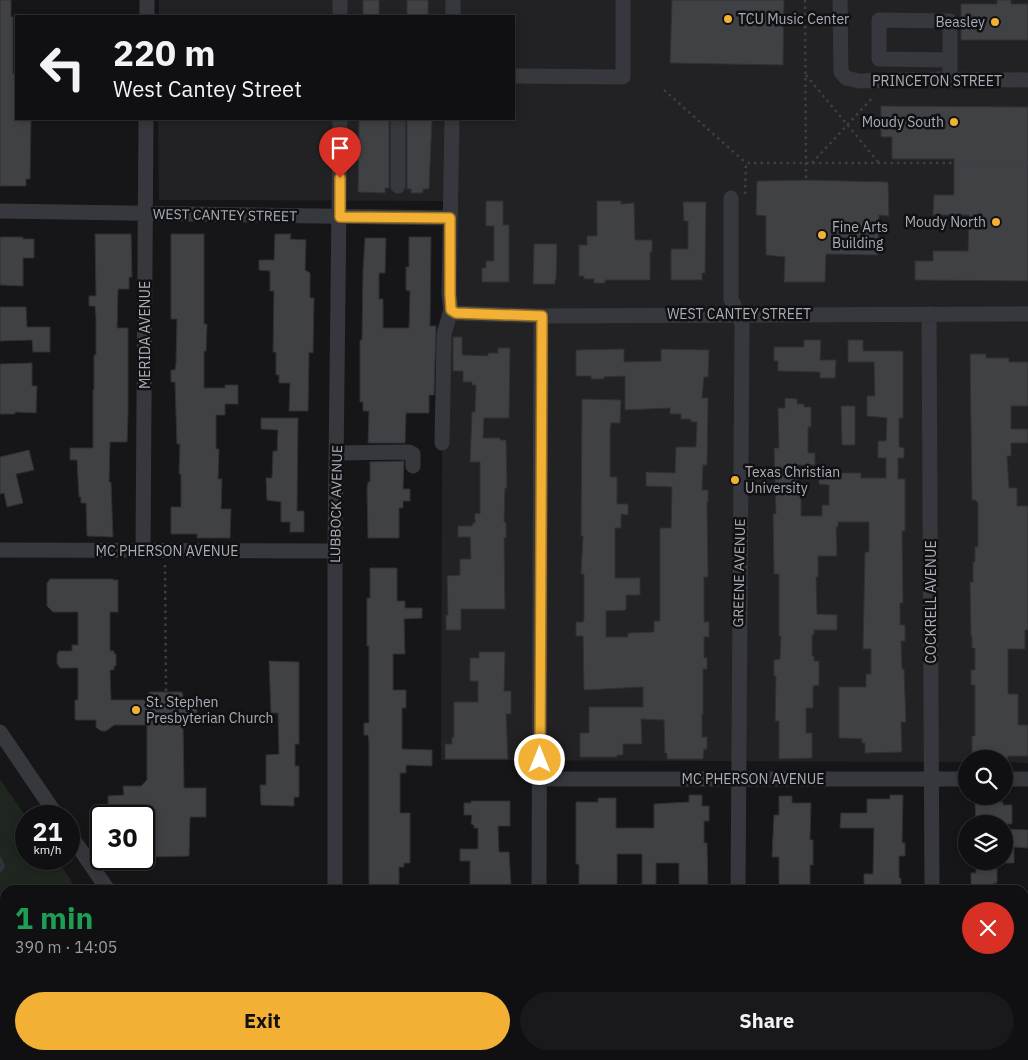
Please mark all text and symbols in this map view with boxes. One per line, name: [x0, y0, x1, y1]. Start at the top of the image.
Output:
place label: TCU Music Center: [738, 10, 849, 28]
marker: TCU Music Center: [722, 13, 734, 25]
place label: Beasley: [935, 13, 985, 31]
marker: Beasley: [989, 16, 1001, 28]
text: 220 m: [113, 30, 216, 76]
icon: left: [30, 35, 95, 100]
street label: PRINCETON STREET: [872, 72, 1002, 90]
text: West Cantey Street: [113, 74, 302, 103]
place label: Moudy South: [862, 113, 944, 131]
marker: Moudy South: [948, 116, 960, 128]
pin: [319, 127, 361, 178]
icon: arrive: [326, 134, 354, 162]
street label: WEST CANTEY STREET: [153, 205, 297, 225]
place label: Moudy North: [905, 213, 986, 231]
marker: Moudy North: [990, 216, 1002, 228]
place label: Fine Arts Building: [832, 218, 888, 252]
marker: Fine Arts Building: [816, 229, 828, 241]
street label: MERIDA AVENUE: [136, 281, 154, 389]
street label: WEST CANTEY STREET: [667, 305, 811, 323]
street label: LUBBOCK AVENUE: [326, 445, 346, 563]
place label: Texas Christian University: [745, 463, 840, 497]
marker: Texas Christian University: [729, 474, 741, 486]
street label: GREENE AVENUE: [729, 518, 749, 628]
street label: COCKRELL AVENUE: [922, 540, 940, 664]
street label: MC PHERSON AVENUE: [96, 542, 238, 560]
place label: St. Stephen Presbyterian Church: [146, 693, 274, 727]
marker: St. Stephen Presbyterian Church: [130, 704, 142, 716]
position arrow: [513, 733, 565, 785]
map controls: [958, 750, 1013, 870]
button: search: [958, 750, 1013, 805]
street label: MC PHERSON AVENUE: [682, 770, 824, 788]
speed limit sign: 30: [90, 805, 155, 870]
text: 21: [32, 815, 63, 848]
button: layers: [958, 815, 1013, 870]
text: km/h: [33, 842, 62, 857]
text: 1 min: [15, 898, 93, 937]
button: close: [962, 902, 1014, 954]
text: 390 m · 14:05: [15, 937, 117, 957]
button: Exit: [15, 992, 510, 1050]
button: Share: [520, 992, 1014, 1050]

